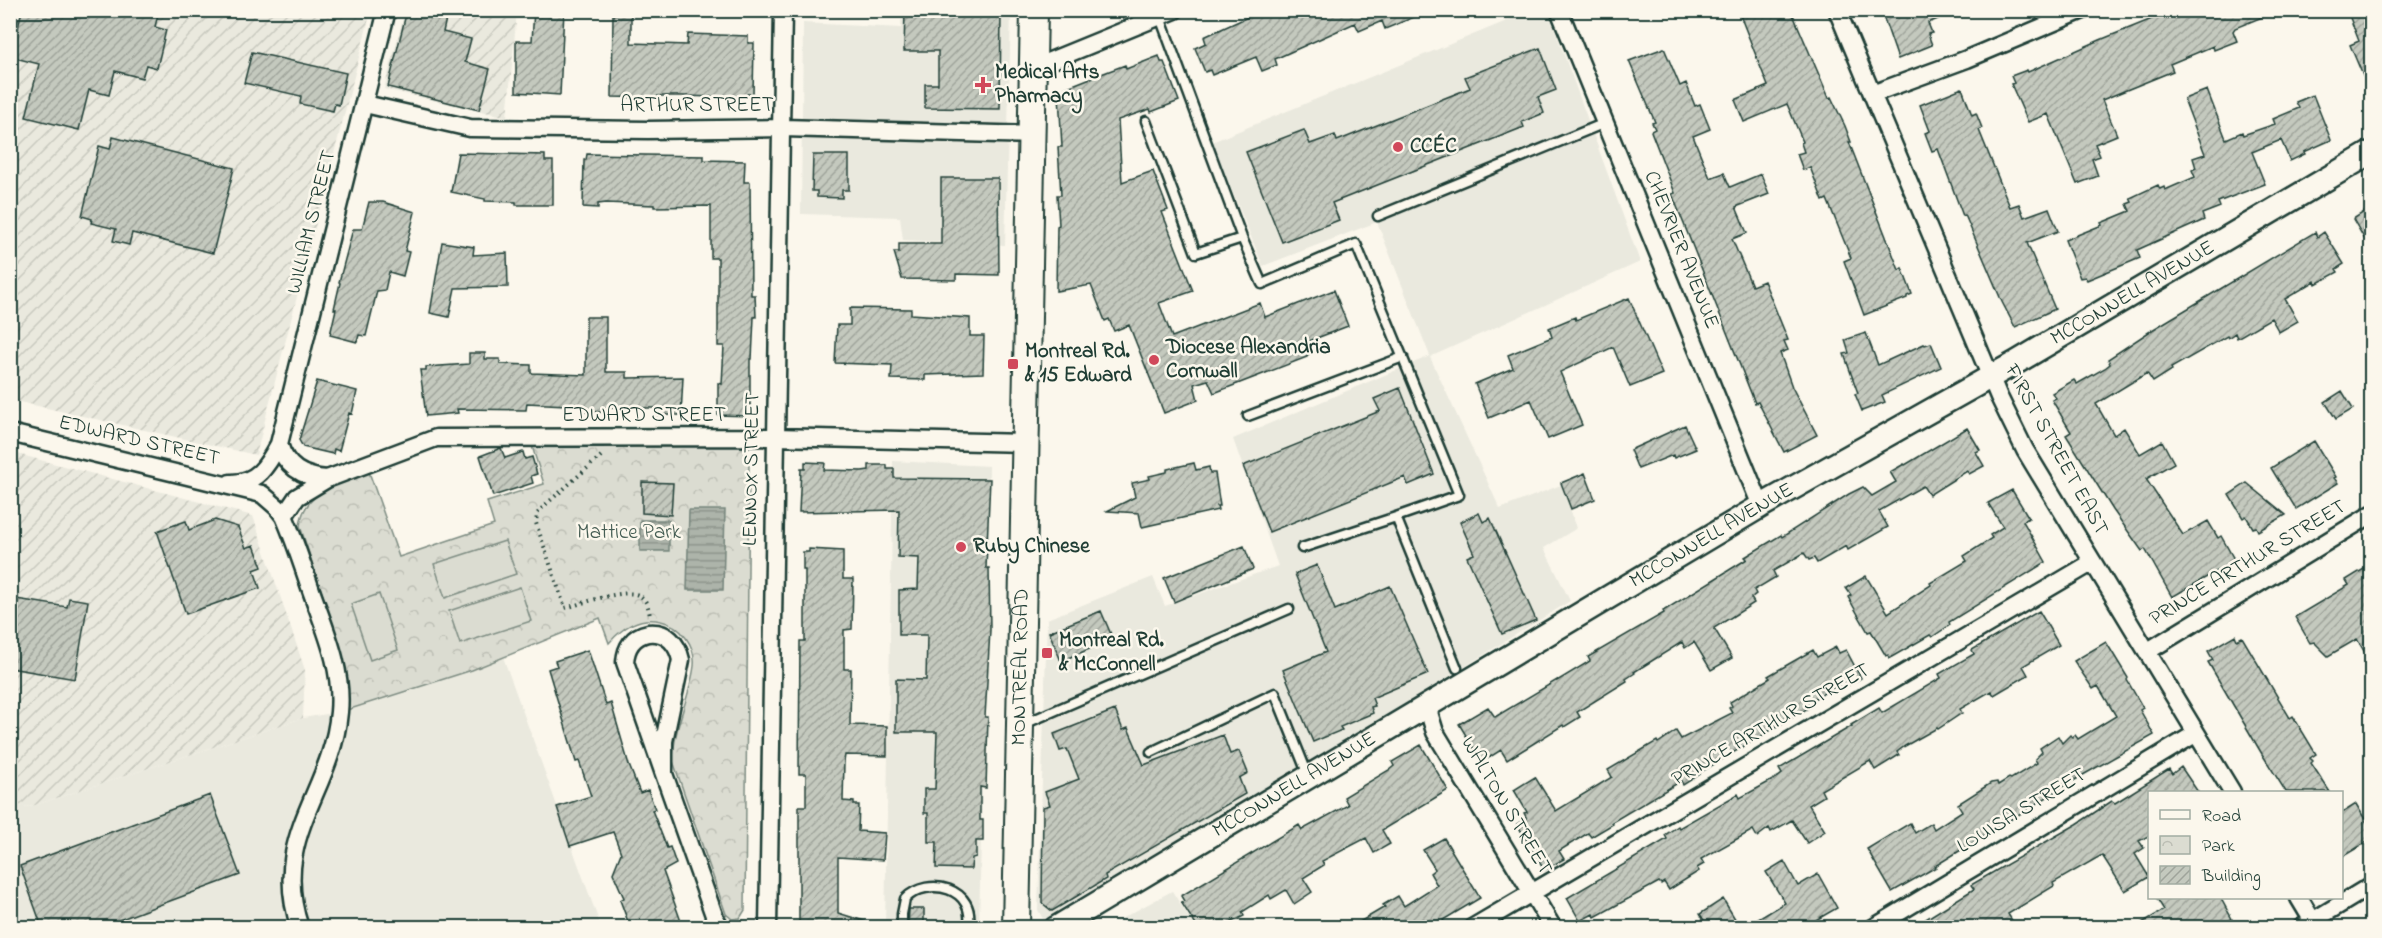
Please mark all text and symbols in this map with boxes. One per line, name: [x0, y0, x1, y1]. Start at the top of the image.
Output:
place label: Medical Arts Pharmacy: [995, 58, 1100, 114]
marker: Medical Arts Pharmacy: [976, 78, 990, 92]
street label: ARTHUR STREET: [620, 91, 774, 121]
place label: CCÉC: [1410, 132, 1457, 162]
marker: CCÉC: [1391, 140, 1405, 154]
street label: WILLIAM STREET: [280, 147, 344, 297]
street label: CHEVRIER AVENUE: [1636, 166, 1726, 334]
street label: MCCONNELL AVENUE: [2045, 233, 2221, 354]
place label: Diocese Alexandria Cornwall: [1165, 333, 1331, 387]
place label: Montreal Rd. & 15 Edward: [1024, 337, 1132, 391]
marker: Diocese Alexandria Cornwall: [1147, 353, 1161, 367]
marker: Montreal Rd. & 15 Edward: [1006, 357, 1020, 371]
street label: FIRST STREET EAST: [1996, 358, 2116, 541]
street label: LENNOX STREET: [736, 392, 768, 546]
street label: EDWARD STREET: [562, 401, 726, 431]
street label: EDWARD STREET: [56, 408, 222, 474]
street label: MCCONNELL AVENUE: [1624, 476, 1799, 596]
street label: PRINCE ARTHUR STREET: [2144, 492, 2352, 634]
park label: Mattice Park: [577, 518, 682, 548]
place label: Ruby Chinese: [973, 532, 1090, 564]
marker: Ruby Chinese: [954, 540, 968, 554]
street label: MONTREAL ROAD: [1005, 588, 1038, 746]
place label: Montreal Rd. & McConnell: [1058, 626, 1165, 680]
marker: Montreal Rd. & McConnell: [1040, 646, 1054, 660]
street label: PRINCE ARTHUR STREET: [1666, 656, 1876, 794]
street label: MCCONNELL AVENUE: [1207, 725, 1382, 846]
street label: WALTON STREET: [1453, 731, 1559, 881]
street label: LOUISA STREET: [1952, 761, 2092, 861]
legend: [2148, 791, 2343, 899]
text: Road: [2202, 804, 2241, 830]
text: Park: [2202, 834, 2235, 860]
text: Building: [2201, 864, 2261, 891]

